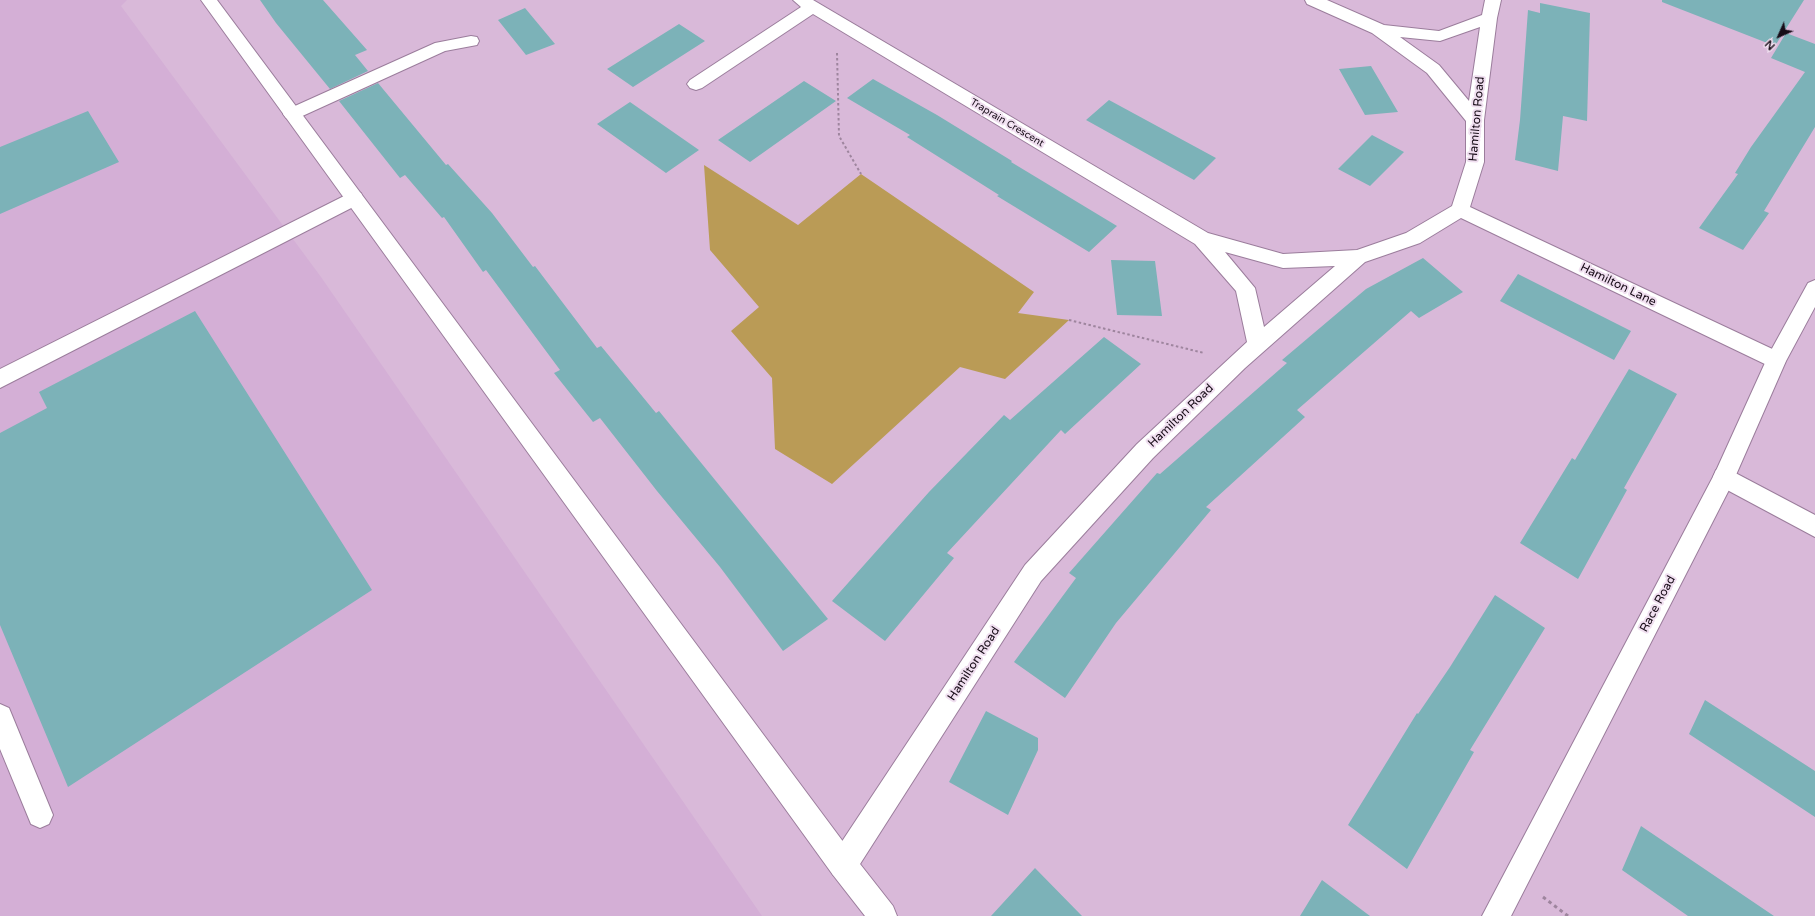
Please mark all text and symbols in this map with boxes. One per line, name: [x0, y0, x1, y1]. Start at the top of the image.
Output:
north arrow: [1759, 16, 1799, 56]
text: N: [1762, 37, 1778, 53]
street label: Hamilton Road: [1466, 76, 1488, 162]
street label: Traprain Crescent: [968, 96, 1046, 150]
street label: Hamilton Lane: [1578, 260, 1658, 310]
street label: Hamilton Road: [1145, 381, 1217, 451]
street label: Race Road: [1637, 573, 1679, 635]
street label: Hamilton Road: [945, 624, 1003, 704]

